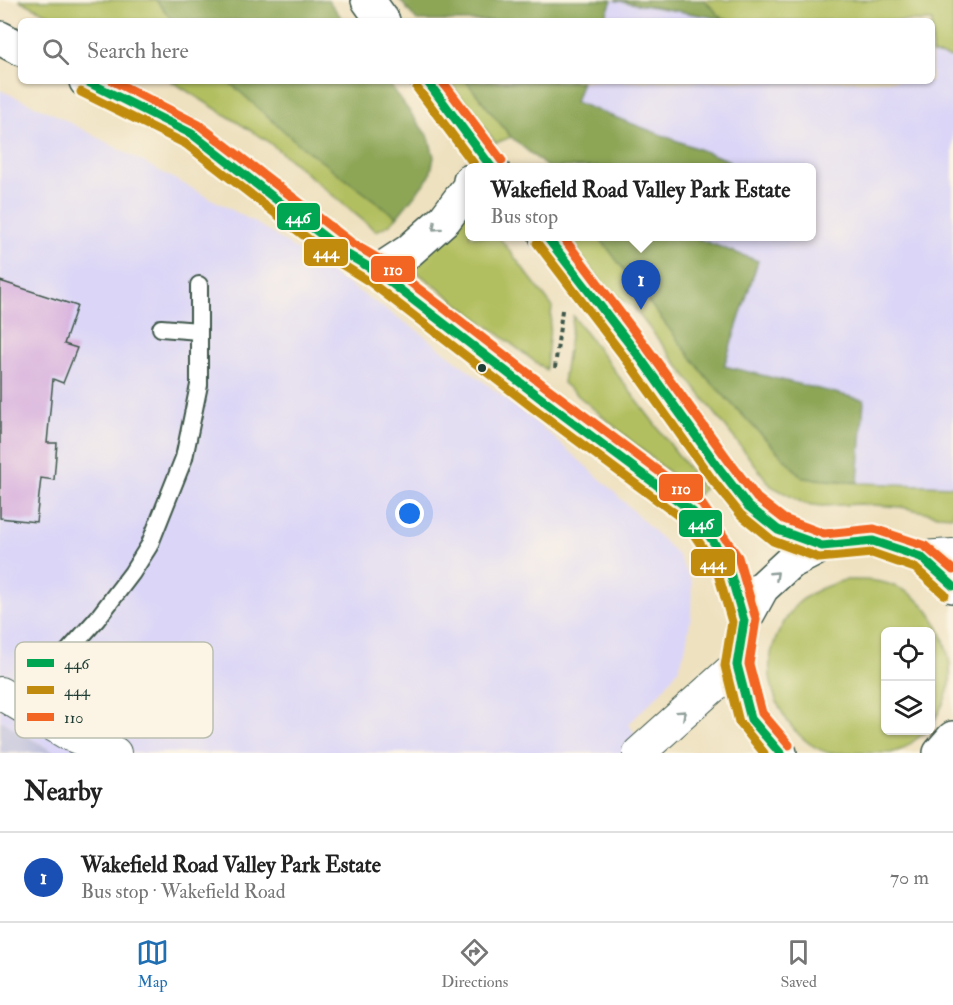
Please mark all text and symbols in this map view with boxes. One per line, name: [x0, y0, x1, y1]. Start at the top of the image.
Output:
search box: [18, 18, 935, 84]
icon: search: [39, 35, 72, 68]
text: Search here: [87, 37, 189, 65]
popup: [465, 163, 816, 241]
text: Wakefield Road Valley Park Estate: [491, 176, 790, 204]
line badge: 446: [276, 202, 321, 231]
text: Bus stop: [491, 204, 558, 229]
text: 446: [284, 208, 313, 228]
one-way arrow: [432, 220, 443, 231]
line badge: 444: [303, 238, 349, 267]
text: 444: [312, 243, 340, 263]
line badge: 110: [370, 255, 416, 283]
text: 110: [383, 260, 403, 280]
pin: 1: [622, 260, 660, 310]
unlabelled marker: [476, 362, 488, 374]
line badge: 110: [658, 473, 704, 502]
text: 110: [671, 479, 691, 499]
your location: [395, 499, 424, 528]
line badge: 446: [678, 509, 723, 538]
text: 446: [687, 514, 716, 534]
line badge: 444: [690, 548, 736, 577]
text: 444: [699, 554, 727, 574]
one-way arrow: [768, 572, 779, 583]
map controls: [881, 627, 935, 735]
button: locate: [881, 627, 935, 681]
legend: [15, 642, 213, 738]
text: 446: [64, 654, 90, 674]
text: 444: [64, 681, 91, 701]
button: layers: [881, 681, 935, 735]
text: 110: [64, 708, 84, 728]
one-way arrow: [676, 710, 686, 721]
text: Nearby: [24, 776, 102, 808]
text: Wakefield Road Valley Park Estate: [81, 851, 381, 879]
text: 1: [40, 865, 47, 890]
text: 70 m: [890, 865, 929, 890]
text: Bus stop · Wakefield Road: [81, 879, 286, 904]
tab: Map: [136, 936, 169, 992]
tab: Directions: [441, 936, 508, 992]
tab: Saved: [780, 936, 817, 992]

